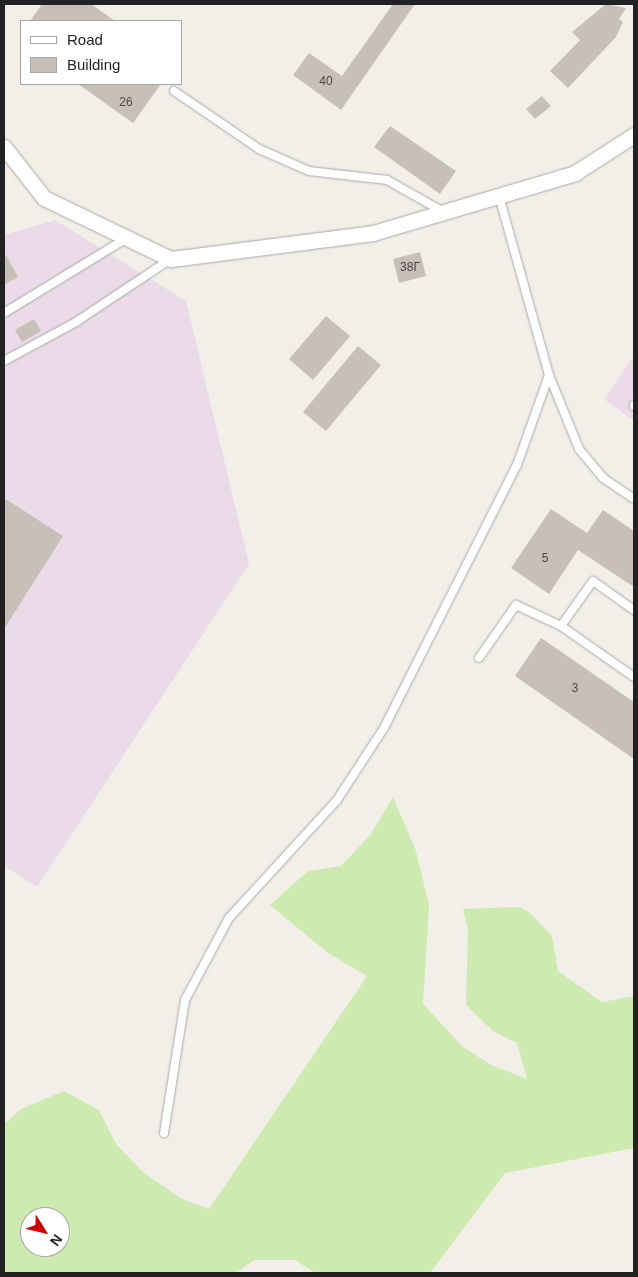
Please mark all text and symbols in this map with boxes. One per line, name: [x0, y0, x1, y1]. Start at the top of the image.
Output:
legend: [20, 20, 182, 85]
text: Road: [67, 31, 103, 48]
text: Building: [67, 56, 120, 73]
house number: 40: [319, 75, 333, 89]
house number: 26: [119, 96, 133, 110]
house number: 38Г: [400, 261, 420, 275]
house number: 5: [542, 552, 548, 566]
house number: 3: [572, 682, 578, 696]
north arrow: [20, 1207, 70, 1257]
text: N: [47, 1231, 66, 1249]

